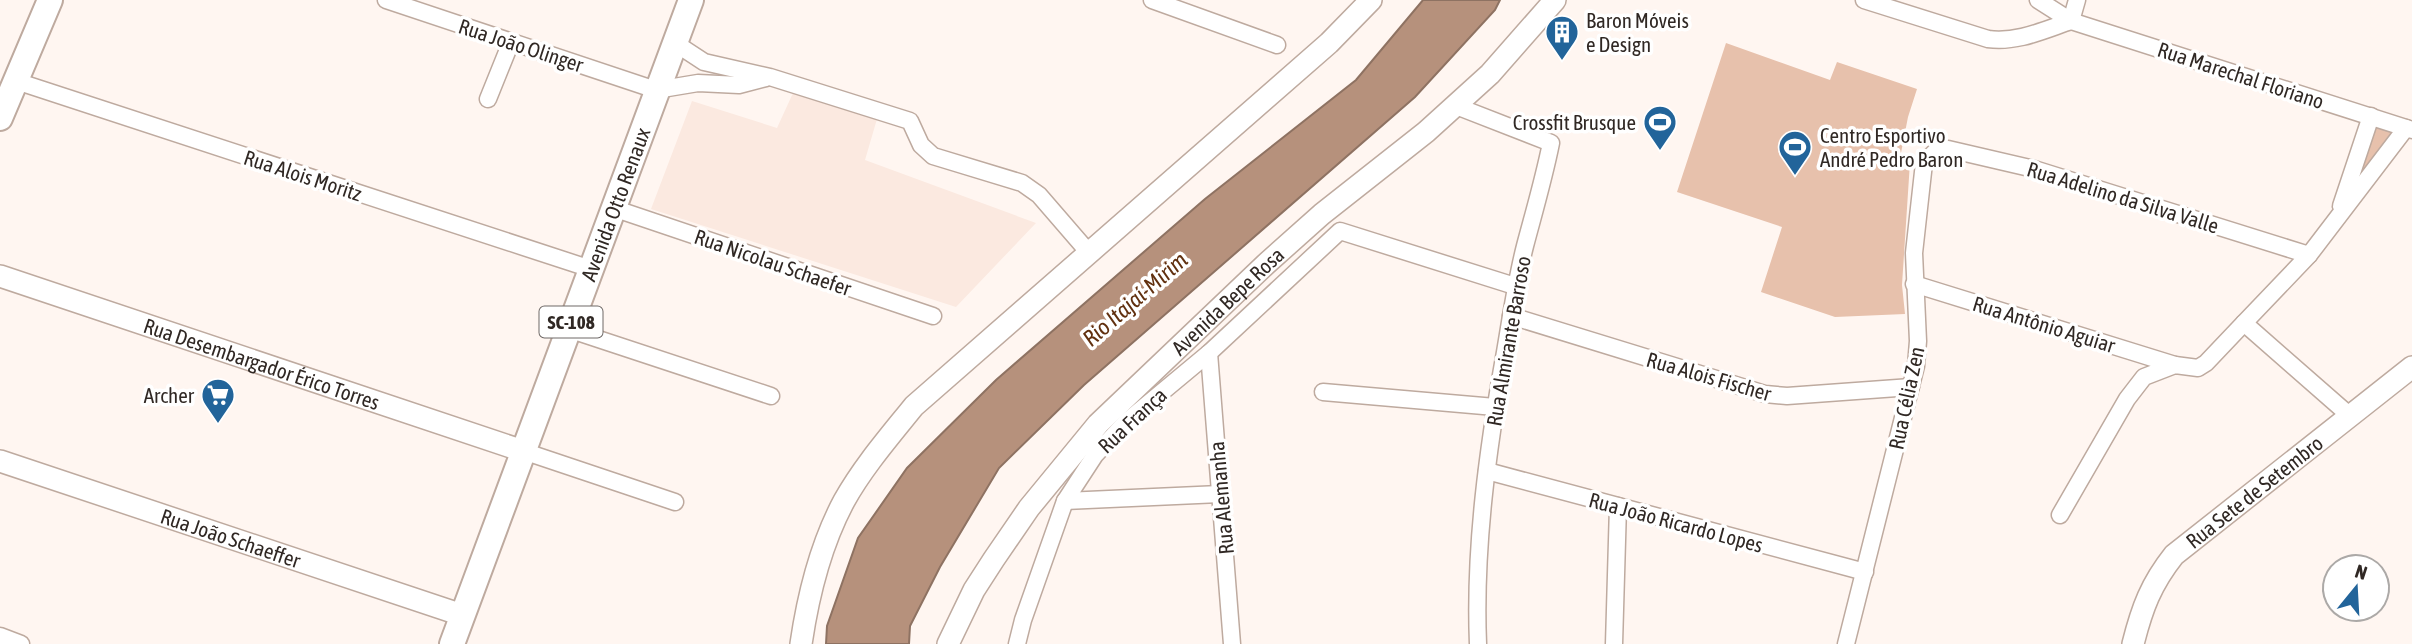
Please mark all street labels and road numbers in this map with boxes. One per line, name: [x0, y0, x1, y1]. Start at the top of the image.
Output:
street label: Rua João Olinger: [456, 14, 587, 77]
street label: Rua Marechal Floriano: [2155, 37, 2327, 113]
street label: Avenida Otto Renaux: [576, 124, 655, 284]
street label: Rua Alois Moritz: [241, 145, 365, 205]
street label: Rua Adelino da Silva Valle: [2024, 156, 2222, 238]
street label: Rua Nicolau Schaefer: [692, 224, 855, 300]
street label: Avenida Bepe Rosa: [1166, 242, 1288, 360]
street label: Rua Almirante Barroso: [1481, 254, 1535, 428]
street label: Rua Antônio Aguiar: [1970, 291, 2119, 357]
road number: SC-108: [540, 306, 602, 338]
street label: Rua Desembargador Érico Torres: [141, 313, 383, 414]
street label: Rua Célia Zen: [1883, 344, 1929, 452]
street label: Rua Alois Fischer: [1644, 347, 1775, 405]
street label: Rua França: [1093, 382, 1171, 458]
street label: Rua Sete de Setembro: [2181, 430, 2327, 553]
street label: Rua Alemanha: [1204, 440, 1238, 556]
street label: Rua João Ricardo Lopes: [1586, 487, 1766, 557]
street label: Rua João Schaeffer: [158, 503, 304, 573]

